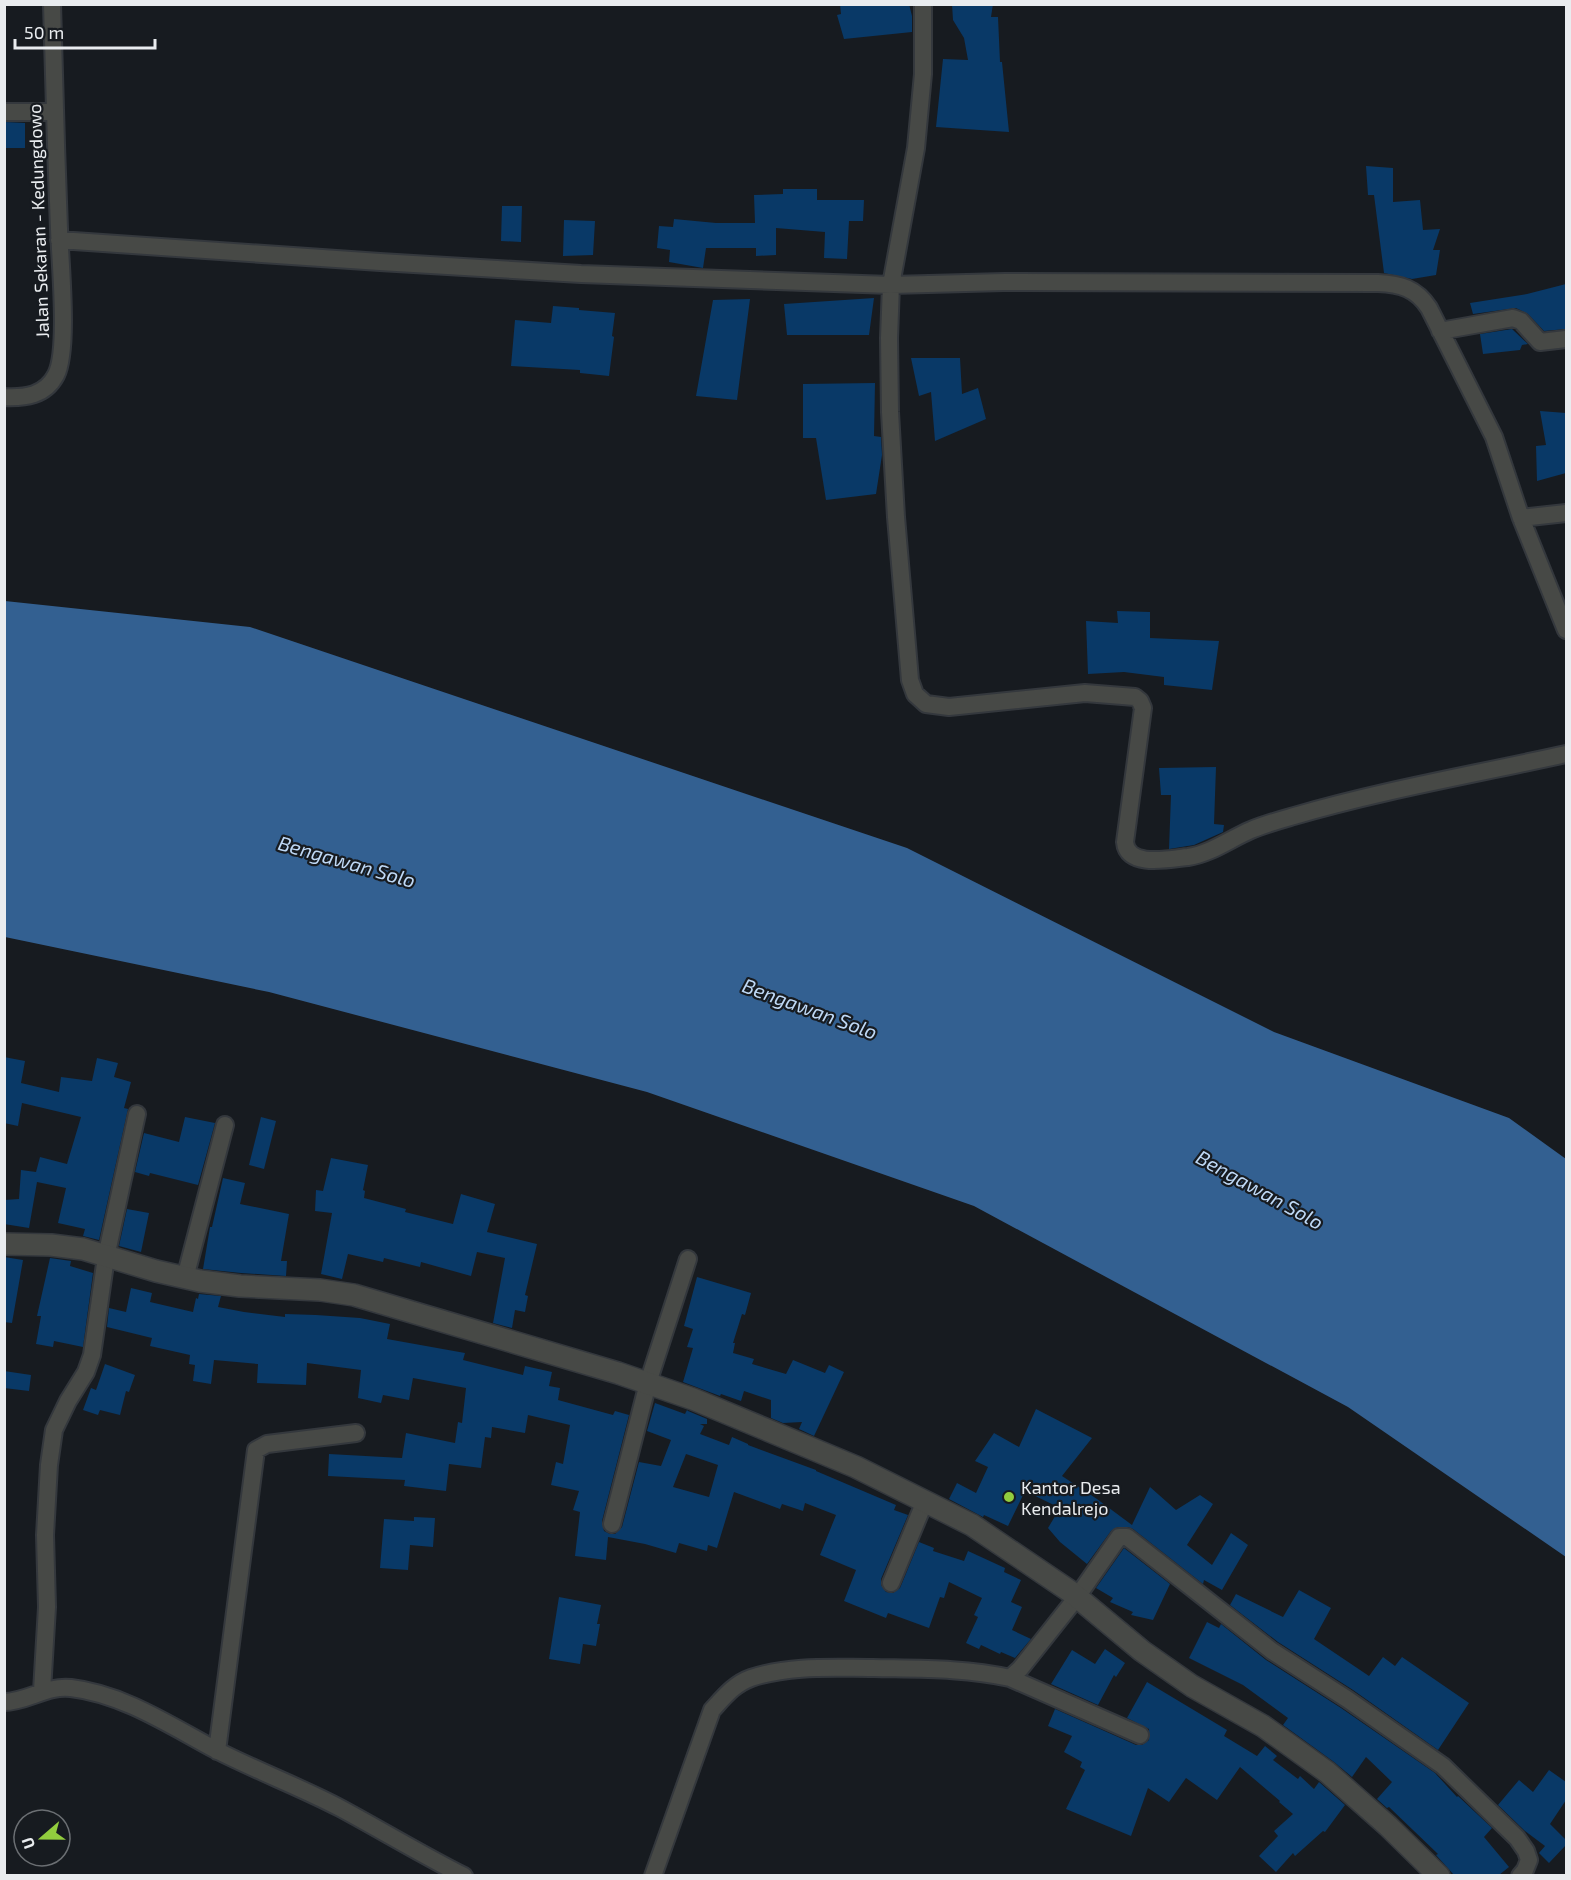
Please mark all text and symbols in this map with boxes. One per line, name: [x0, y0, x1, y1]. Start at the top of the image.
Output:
scale bar: [15, 12, 154, 50]
text: 50 m: [24, 21, 64, 43]
street label: Jalan Sekaran - Kedungdowo: [23, 103, 53, 339]
water label: Bengawan Solo: [276, 830, 418, 892]
water label: Bengawan Solo: [739, 972, 881, 1044]
water label: Bengawan Solo: [1192, 1144, 1328, 1234]
place label: Kantor Desa Kendalrejo: [1021, 1476, 1121, 1519]
marker: Kantor Desa Kendalrejo: [1002, 1490, 1016, 1504]
north arrow: [12, 1808, 72, 1868]
text: U: [17, 1835, 38, 1852]

